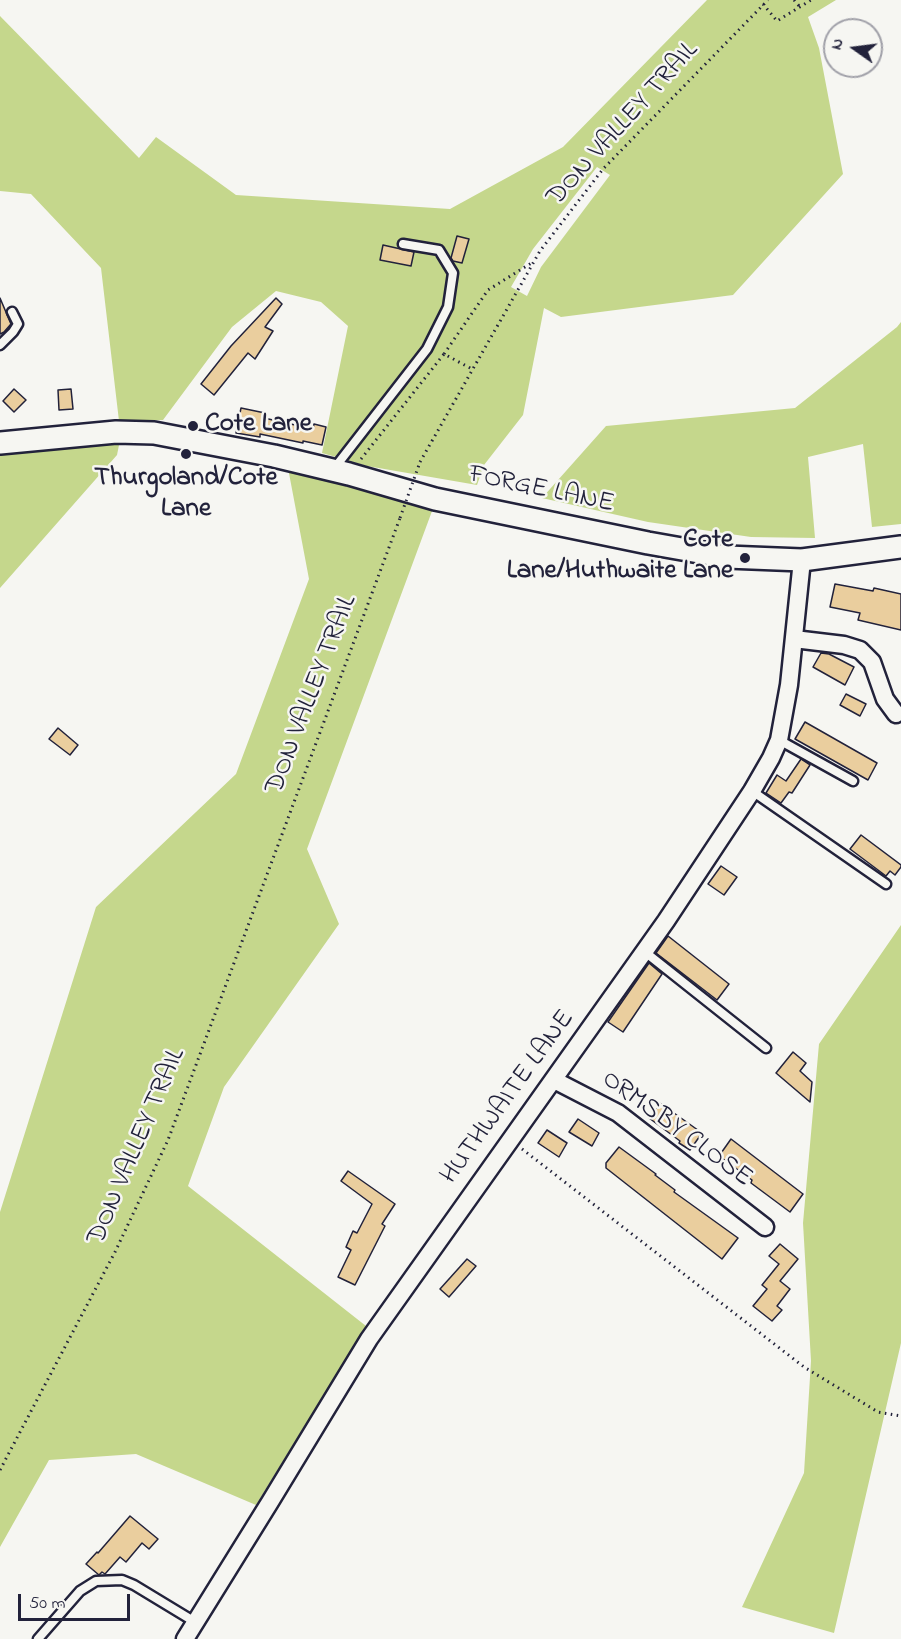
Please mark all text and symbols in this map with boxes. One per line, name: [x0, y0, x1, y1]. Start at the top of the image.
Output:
north arrow: [823, 18, 883, 78]
street label: DON VALLEY TRAIL: [541, 36, 707, 214]
text: N: [825, 36, 850, 52]
place label: Cote Lane: [205, 410, 312, 442]
marker: Cote Lane: [186, 419, 200, 433]
marker: Thurgoland/Cote Lane: [179, 447, 193, 461]
street label: FORGE LANE: [465, 460, 617, 522]
place label: Thurgoland/Cote Lane: [94, 464, 278, 527]
place label: Cote Lane/Huthwaite Lane: [507, 526, 733, 589]
marker: Cote Lane/Huthwaite Lane: [738, 551, 752, 565]
street label: DON VALLEY TRAIL: [260, 591, 366, 799]
street label: HUTHWAITE LANE: [435, 1005, 583, 1191]
street label: DON VALLEY TRAIL: [82, 1044, 194, 1250]
street label: ORMSBY CLOSE: [594, 1064, 758, 1196]
scale bar: [21, 1582, 134, 1620]
text: 50 m: [29, 1591, 66, 1617]

